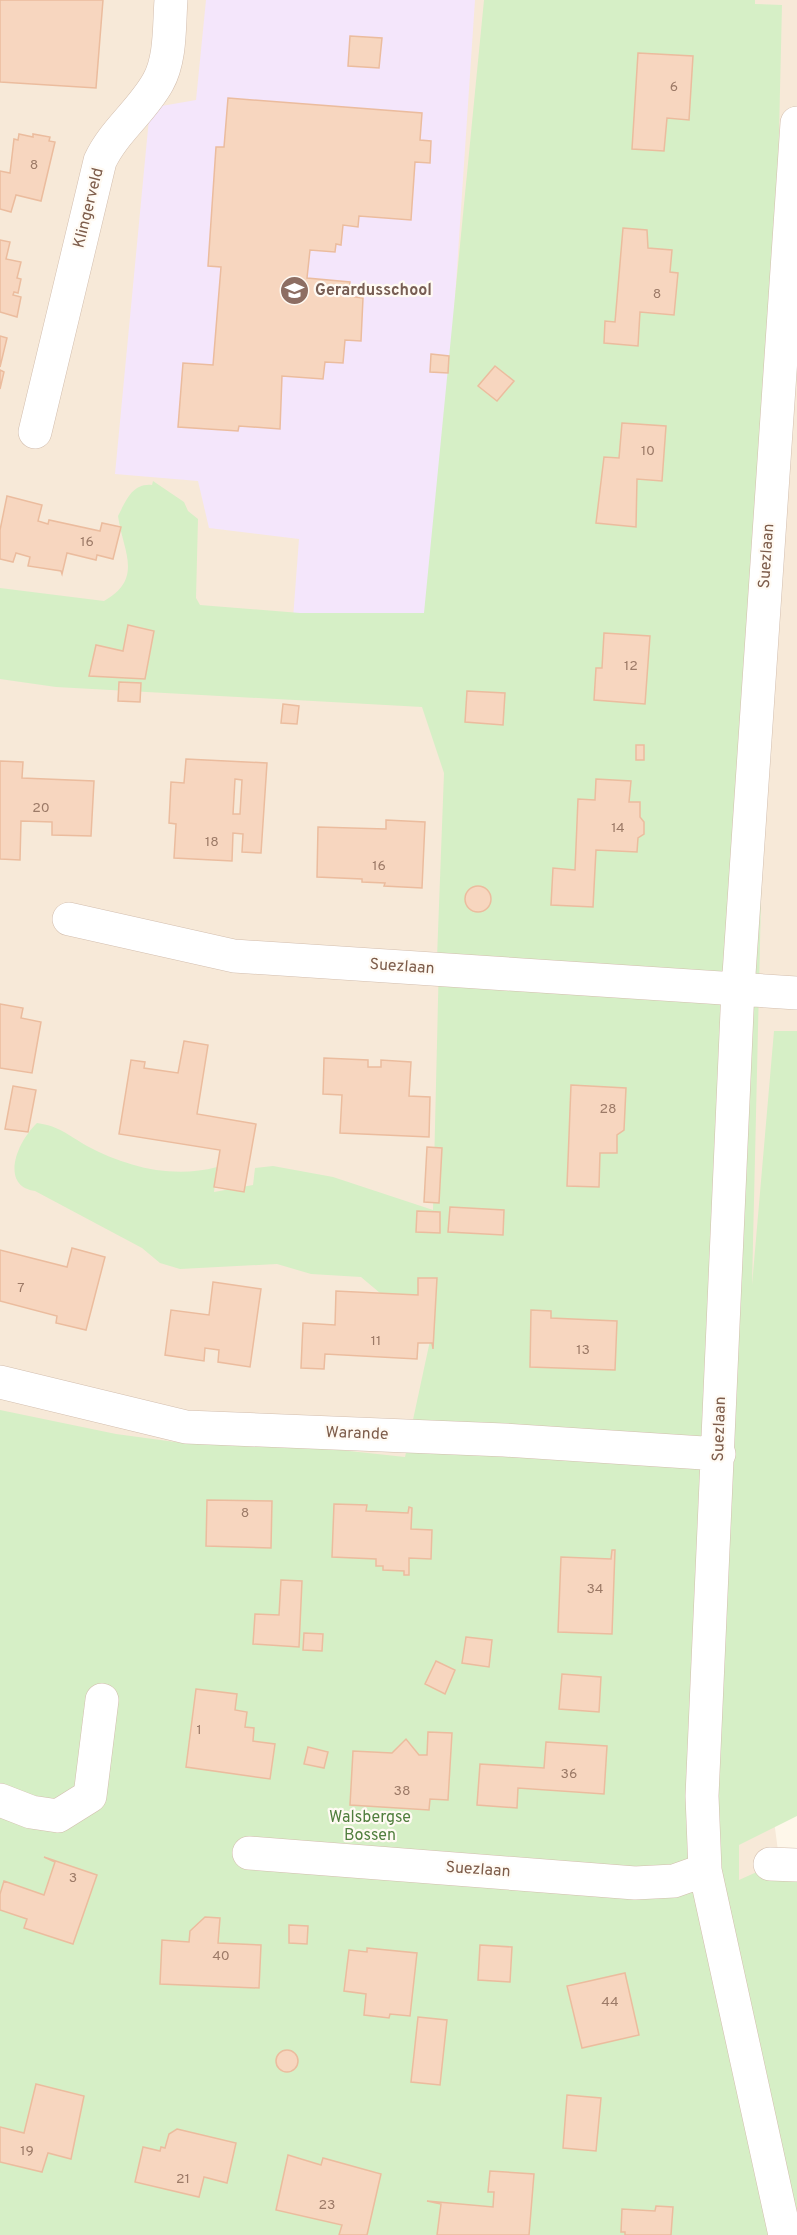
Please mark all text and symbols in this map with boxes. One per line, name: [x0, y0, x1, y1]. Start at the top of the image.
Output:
house number: 6: [670, 79, 678, 96]
house number: 8: [30, 157, 38, 174]
street label: Klingerveld: [69, 166, 109, 250]
school or university icon: Gerardusschool: [278, 275, 310, 307]
place label: Gerardusschool: [315, 281, 432, 301]
house number: 8: [653, 286, 661, 303]
house number: 10: [641, 443, 655, 460]
street label: Suezlaan: [755, 523, 779, 589]
house number: 16: [80, 534, 94, 551]
house number: 12: [624, 658, 638, 675]
house number: 20: [32, 800, 50, 817]
house number: 14: [611, 820, 625, 837]
house number: 18: [205, 834, 219, 851]
house number: 16: [372, 858, 386, 875]
street label: Suezlaan: [369, 955, 435, 979]
house number: 28: [599, 1101, 617, 1118]
house number: 7: [17, 1280, 25, 1297]
house number: 11: [371, 1333, 381, 1350]
house number: 13: [576, 1342, 590, 1359]
street label: Suezlaan: [709, 1396, 731, 1462]
street label: Warande: [325, 1423, 389, 1445]
house number: 8: [241, 1505, 249, 1522]
house number: 34: [586, 1581, 604, 1598]
house number: 1: [196, 1722, 202, 1739]
house number: 36: [561, 1766, 577, 1783]
house number: 38: [394, 1783, 410, 1800]
park label: Walsbergse Bossen: [329, 1808, 411, 1846]
street label: Suezlaan: [445, 1858, 511, 1882]
house number: 3: [69, 1870, 77, 1887]
house number: 40: [212, 1948, 230, 1965]
house number: 44: [601, 1994, 619, 2011]
house number: 19: [20, 2143, 34, 2160]
house number: 21: [176, 2171, 190, 2188]
house number: 23: [319, 2197, 336, 2214]

